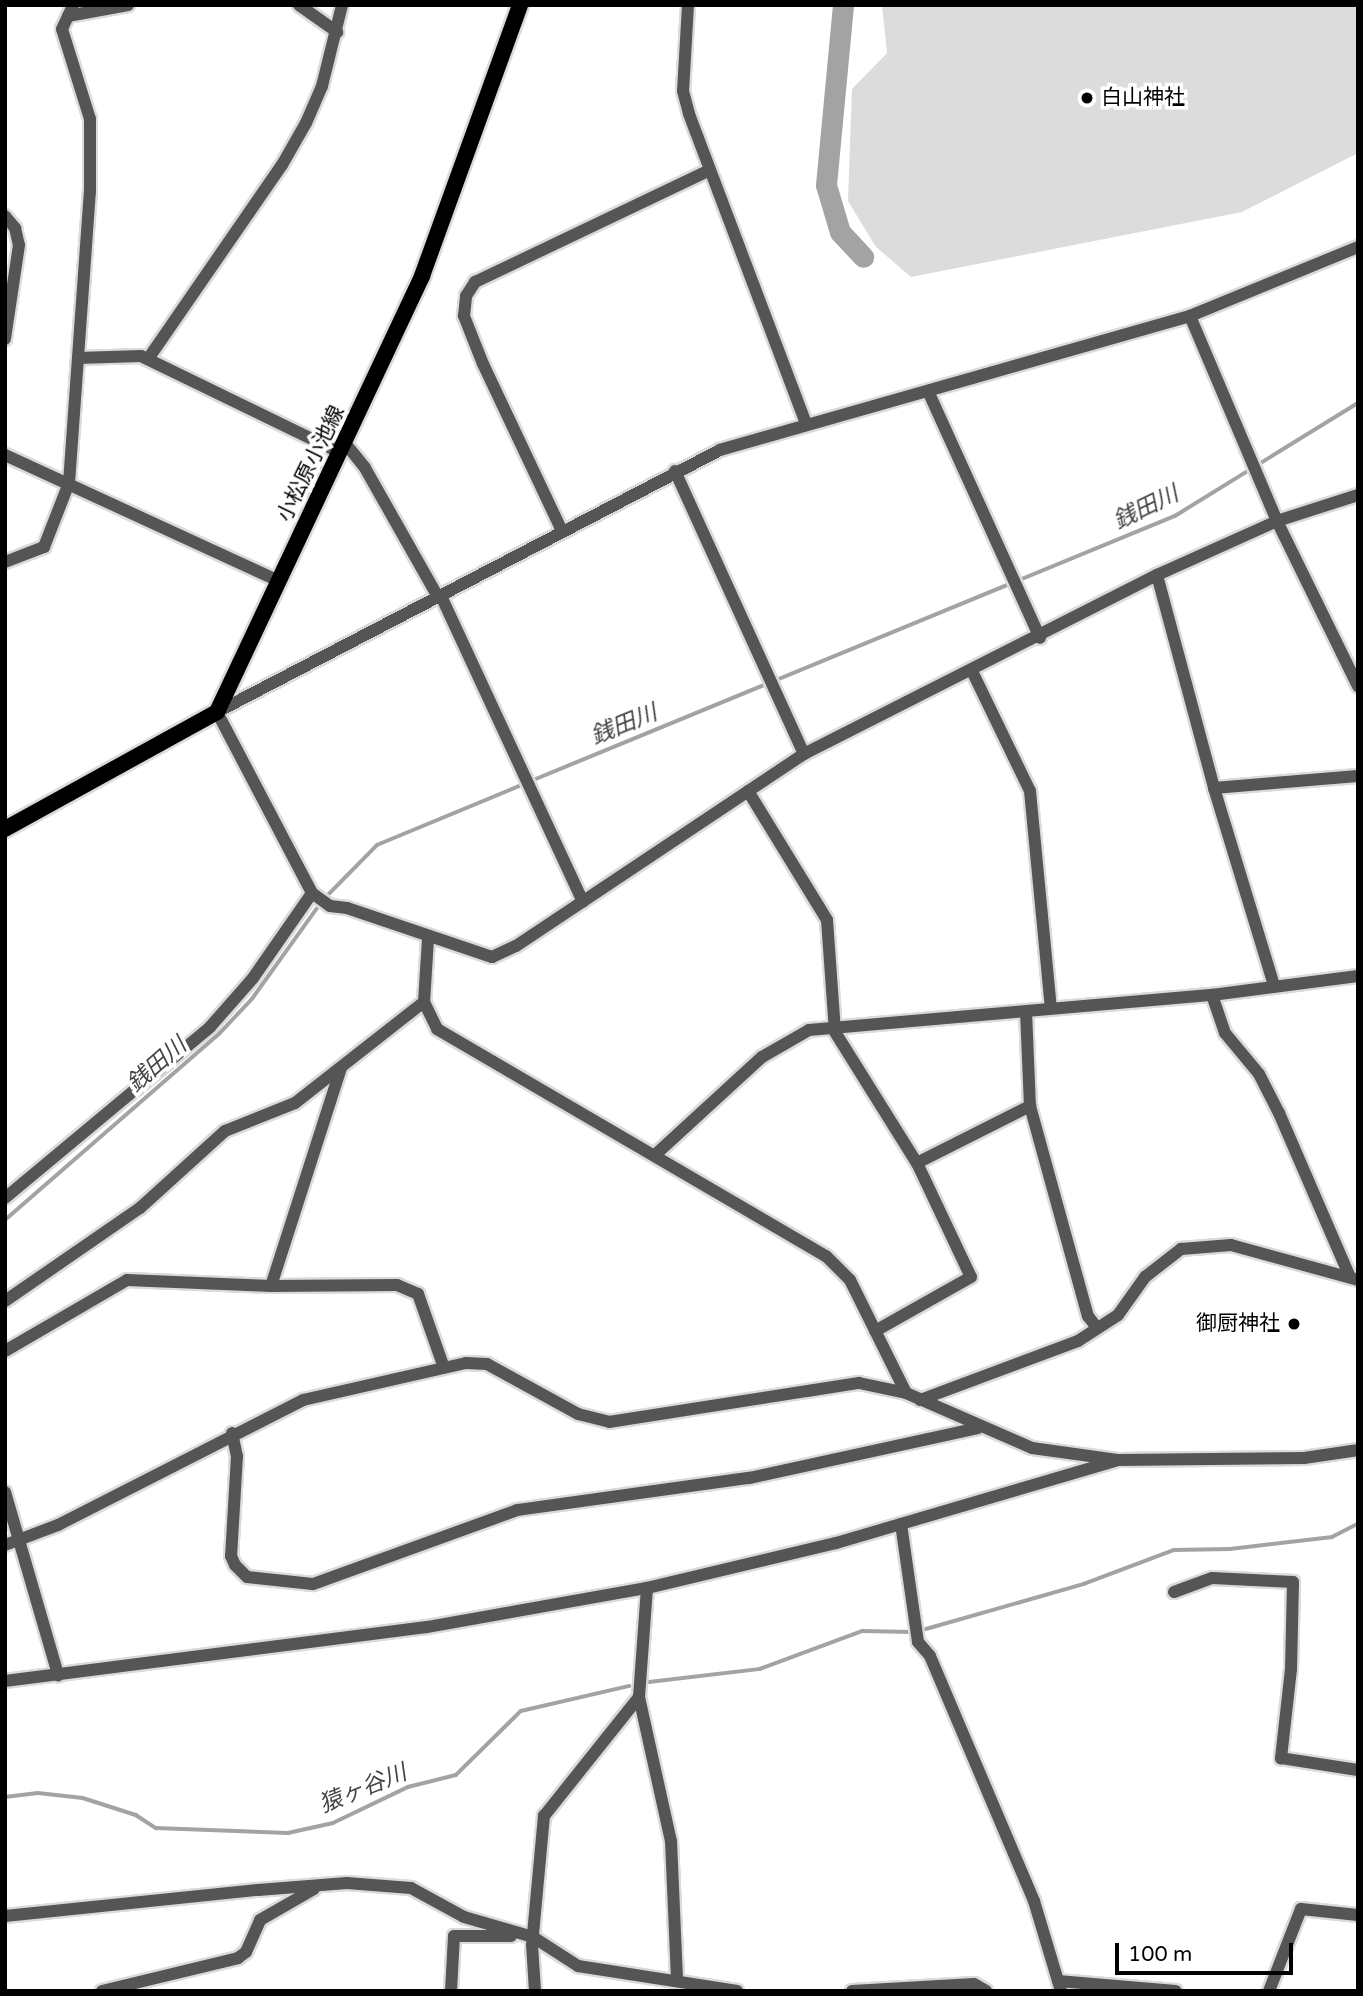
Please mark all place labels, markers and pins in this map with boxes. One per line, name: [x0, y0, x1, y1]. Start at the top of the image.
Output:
place label: 白山神社: [1101, 85, 1185, 111]
marker: 白山神社: [1079, 90, 1095, 106]
place label: 御厨神社: [1196, 1311, 1280, 1337]
marker: 御厨神社: [1286, 1316, 1302, 1332]

